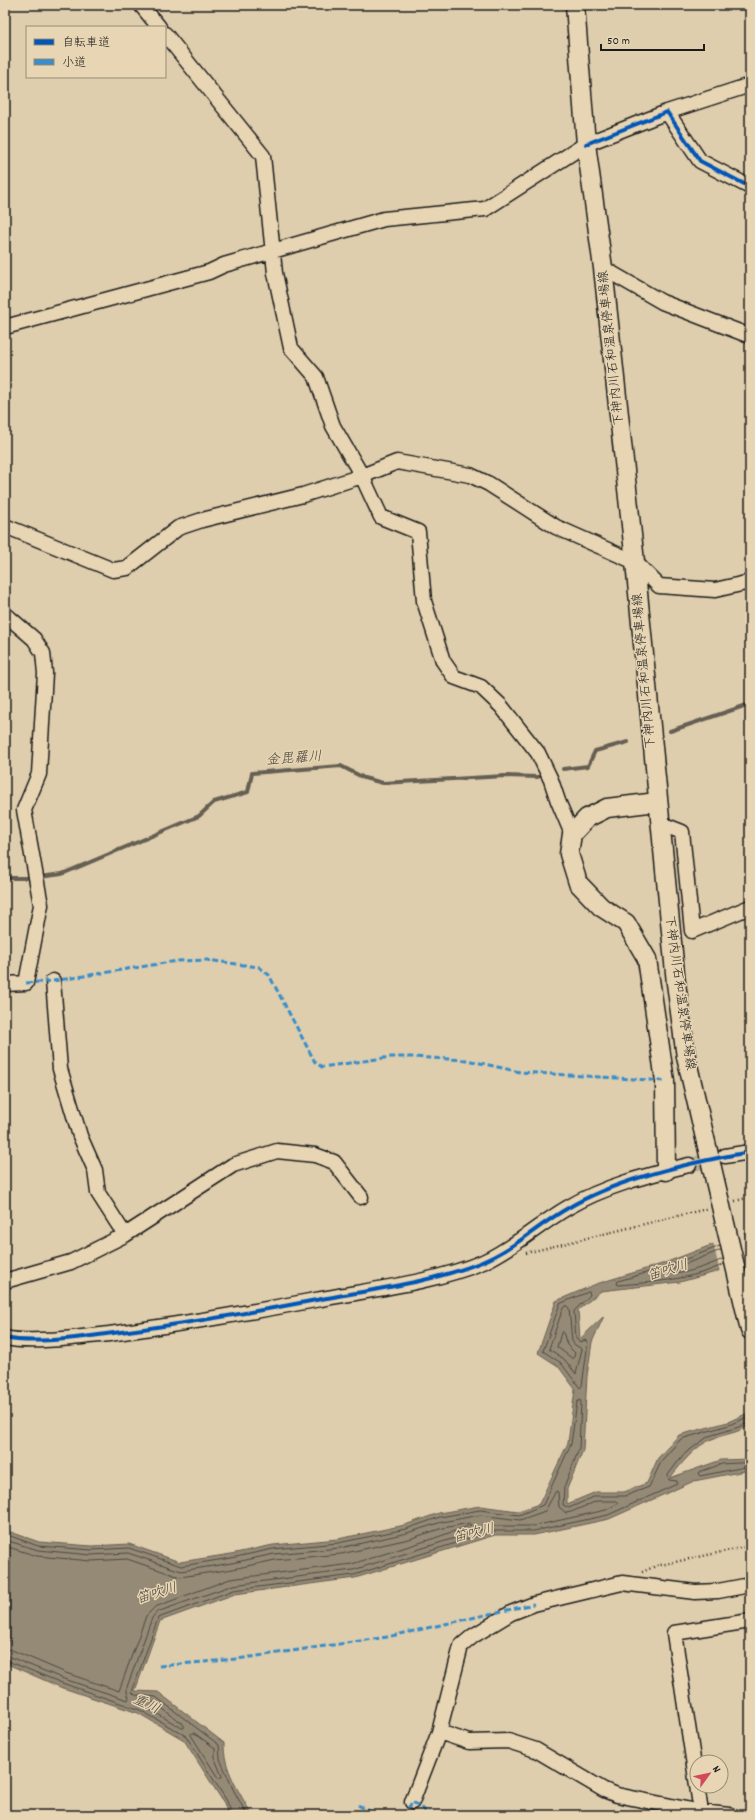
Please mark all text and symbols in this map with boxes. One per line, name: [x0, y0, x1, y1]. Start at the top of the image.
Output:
legend: [26, 26, 166, 78]
scale bar: [601, 26, 704, 52]
text: 50 m: [607, 33, 630, 50]
text: 自転車道: [62, 35, 110, 52]
text: 小道: [62, 55, 86, 72]
street label: 下神内川石和温泉停車場線: [594, 268, 630, 427]
street label: 下神内川石和温泉停車場線: [629, 591, 661, 750]
water label: 金毘羅川: [265, 747, 323, 771]
street label: 下神内川石和温泉停車場線: [659, 914, 699, 1073]
water label: 笛吹川: [645, 1256, 691, 1286]
water label: 笛吹川: [451, 1520, 497, 1548]
water label: 笛吹川: [134, 1578, 180, 1610]
water label: 重川: [129, 1690, 163, 1720]
north arrow: [689, 1754, 729, 1794]
text: N: [708, 1763, 724, 1777]

